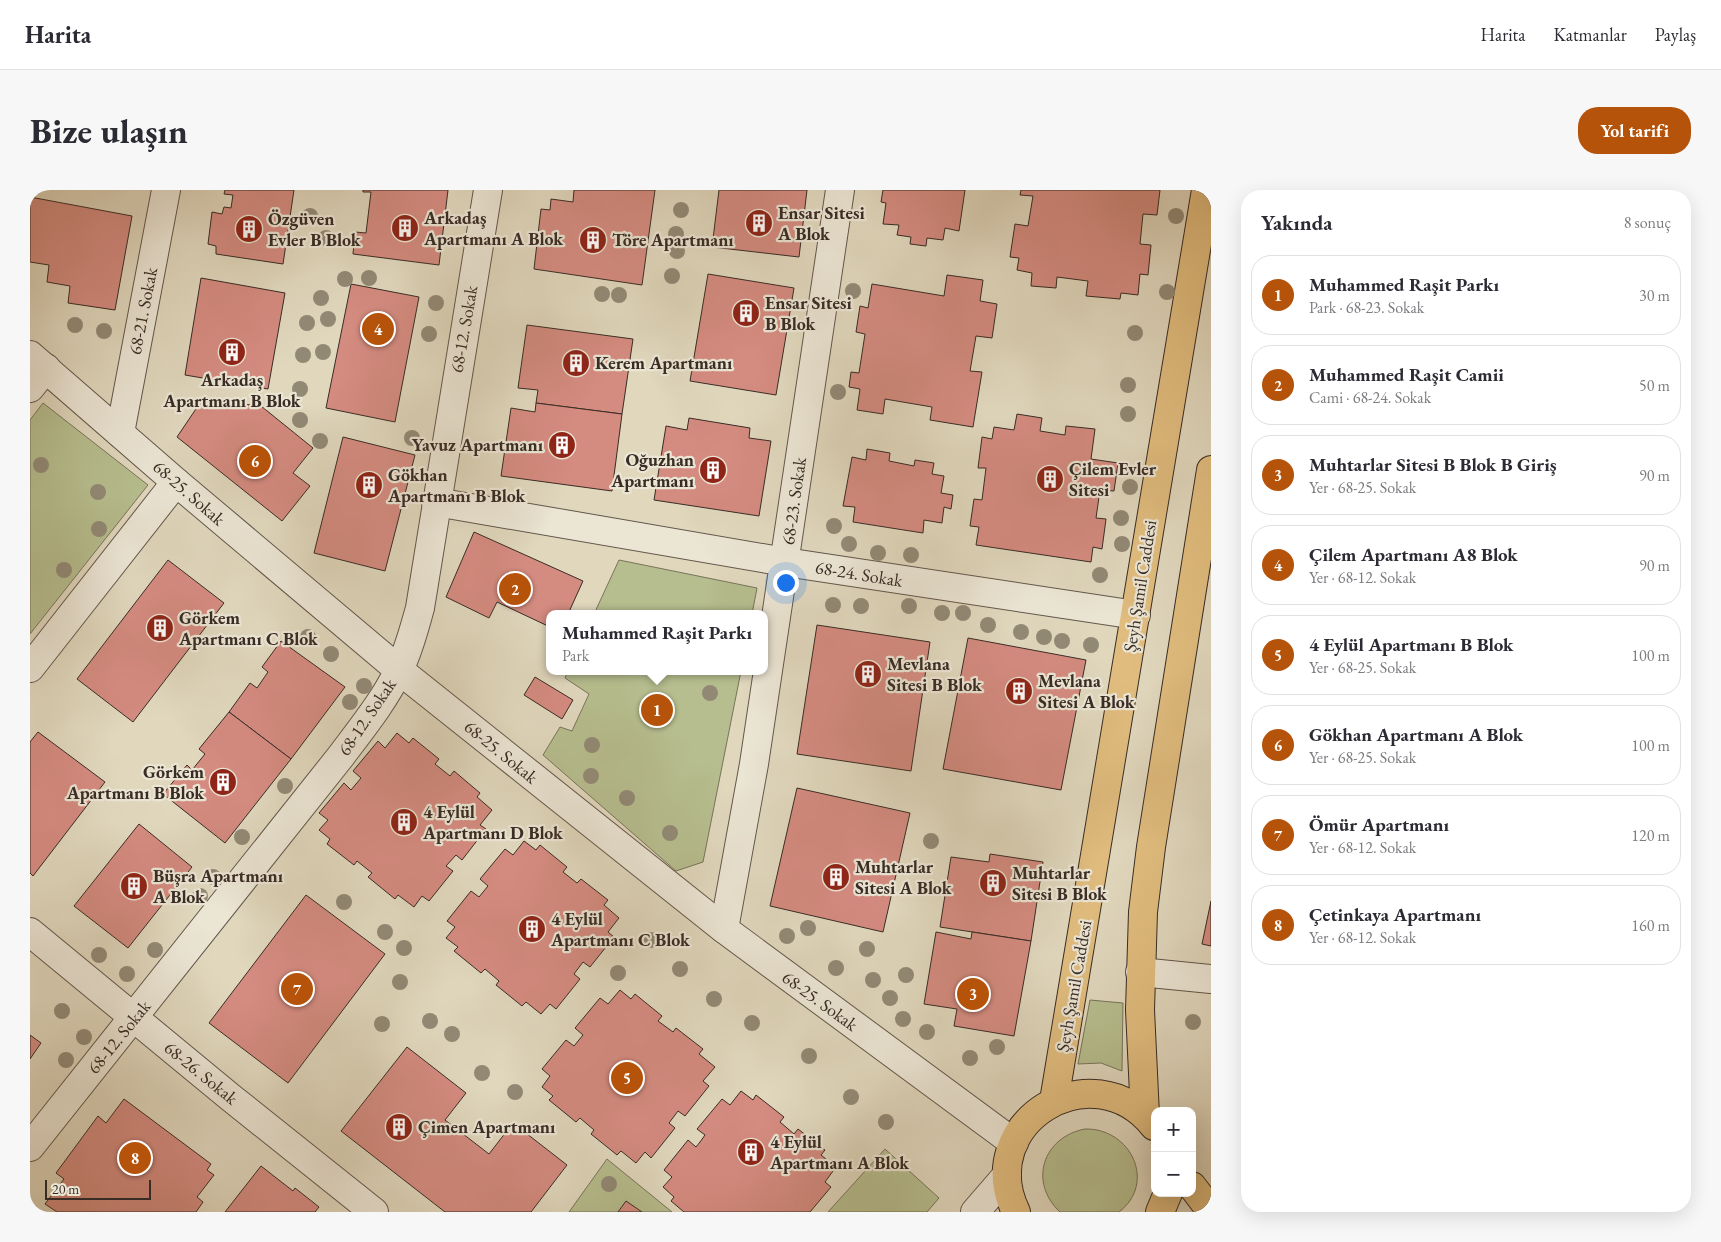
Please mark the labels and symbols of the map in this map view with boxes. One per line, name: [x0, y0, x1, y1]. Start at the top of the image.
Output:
place label: Ensar Sitesi A Blok: [777, 201, 866, 245]
place label: Arkadaş Apartmanı A Blok: [423, 206, 564, 250]
place label: Özgüven Evler B Blok: [268, 207, 362, 251]
building icon: Ensar Sitesi A Blok: [744, 208, 774, 238]
building icon: Arkadaş Apartmanı A Blok: [390, 213, 420, 243]
building icon: Özgüven Evler B Blok: [234, 214, 264, 244]
building icon: Töre Apartmanı: [578, 225, 608, 255]
place label: Töre Apartmanı: [612, 228, 734, 251]
street label: 68-21. Sokak: [123, 265, 162, 356]
street label: 68-12. Sokak: [445, 283, 483, 374]
place label: Ensar Sitesi B Blok: [765, 291, 853, 335]
building icon: Ensar Sitesi B Blok: [731, 298, 761, 328]
pin: 4: [362, 310, 394, 348]
building icon: Arkadaş Apartmanı B Blok: [217, 337, 247, 367]
building icon: Kerem Apartmanı: [561, 348, 591, 378]
place label: Kerem Apartmanı: [595, 351, 733, 374]
place label: Arkadaş Apartmanı B Blok: [162, 368, 302, 412]
building icon: Yavuz Apartmanı: [547, 430, 577, 460]
place label: Yavuz Apartmanı: [412, 433, 544, 456]
pin: 6: [239, 442, 271, 480]
place label: Oğuzhan Apartmanı: [610, 448, 695, 492]
street label: 68-25. Sokak: [148, 455, 231, 531]
building icon: Oğuzhan Apartmanı: [698, 455, 728, 485]
street label: 68-23. Sokak: [776, 455, 811, 546]
place label: Çilem Evler Sitesi: [1069, 457, 1157, 501]
place label: Gökhan Apartmanı B Blok: [387, 463, 526, 507]
building icon: Çilem Evler Sitesi: [1035, 464, 1065, 494]
building icon: Gökhan Apartmanı B Blok: [354, 470, 384, 500]
street label: Şeyh Şamil Caddesi: [1118, 518, 1161, 654]
street label: 68-24. Sokak: [814, 555, 905, 592]
pin: 2: [499, 570, 531, 608]
your location: [773, 570, 799, 596]
place label: Görkem Apartmanı C Blok: [178, 606, 319, 650]
building icon: Görkem Apartmanı C Blok: [145, 613, 175, 643]
place label: Mevlana Sitesi B Blok: [887, 652, 983, 696]
building icon: Mevlana Sitesi B Blok: [853, 659, 883, 689]
place label: Mevlana Sitesi A Blok: [1038, 669, 1136, 713]
street label: 68-12. Sokak: [332, 673, 401, 760]
building icon: Mevlana Sitesi A Blok: [1004, 676, 1034, 706]
pin: 1: [641, 691, 673, 729]
street label: 68-25. Sokak: [460, 715, 543, 789]
place label: Görkem Apartmanı B Blok: [66, 760, 205, 804]
building icon: Görkem Apartmanı B Blok: [208, 767, 238, 797]
place label: 4 Eylül Apartmanı D Blok: [422, 800, 564, 844]
building icon: 4 Eylül Apartmanı D Blok: [389, 807, 419, 837]
place label: Muhtarlar Sitesi A Blok: [855, 855, 953, 899]
place label: Muhtarlar Sitesi B Blok: [1012, 861, 1108, 905]
building icon: Muhtarlar Sitesi A Blok: [821, 862, 851, 892]
place label: Büşra Apartmanı A Blok: [152, 864, 284, 908]
building icon: Muhtarlar Sitesi B Blok: [978, 868, 1008, 898]
building icon: Büşra Apartmanı A Blok: [119, 871, 149, 901]
place label: 4 Eylül Apartmanı C Blok: [550, 907, 691, 951]
building icon: 4 Eylül Apartmanı C Blok: [517, 914, 547, 944]
street label: Şeyh Şamil Caddesi: [1051, 918, 1097, 1054]
street label: 68-25. Sokak: [778, 965, 863, 1036]
pin: 7: [281, 970, 313, 1008]
pin: 3: [957, 975, 989, 1013]
street label: 68-12. Sokak: [82, 995, 156, 1078]
street label: 68-26. Sokak: [160, 1036, 243, 1110]
pin: 5: [611, 1059, 643, 1097]
building icon: Çimen Apartmanı: [384, 1112, 414, 1142]
place label: Çimen Apartmanı: [418, 1115, 556, 1138]
place label: 4 Eylül Apartmanı A Blok: [769, 1130, 910, 1174]
building icon: 4 Eylül Apartmanı A Blok: [736, 1137, 766, 1167]
pin: 8: [119, 1139, 151, 1177]
scale bar: [45, 1177, 151, 1200]

